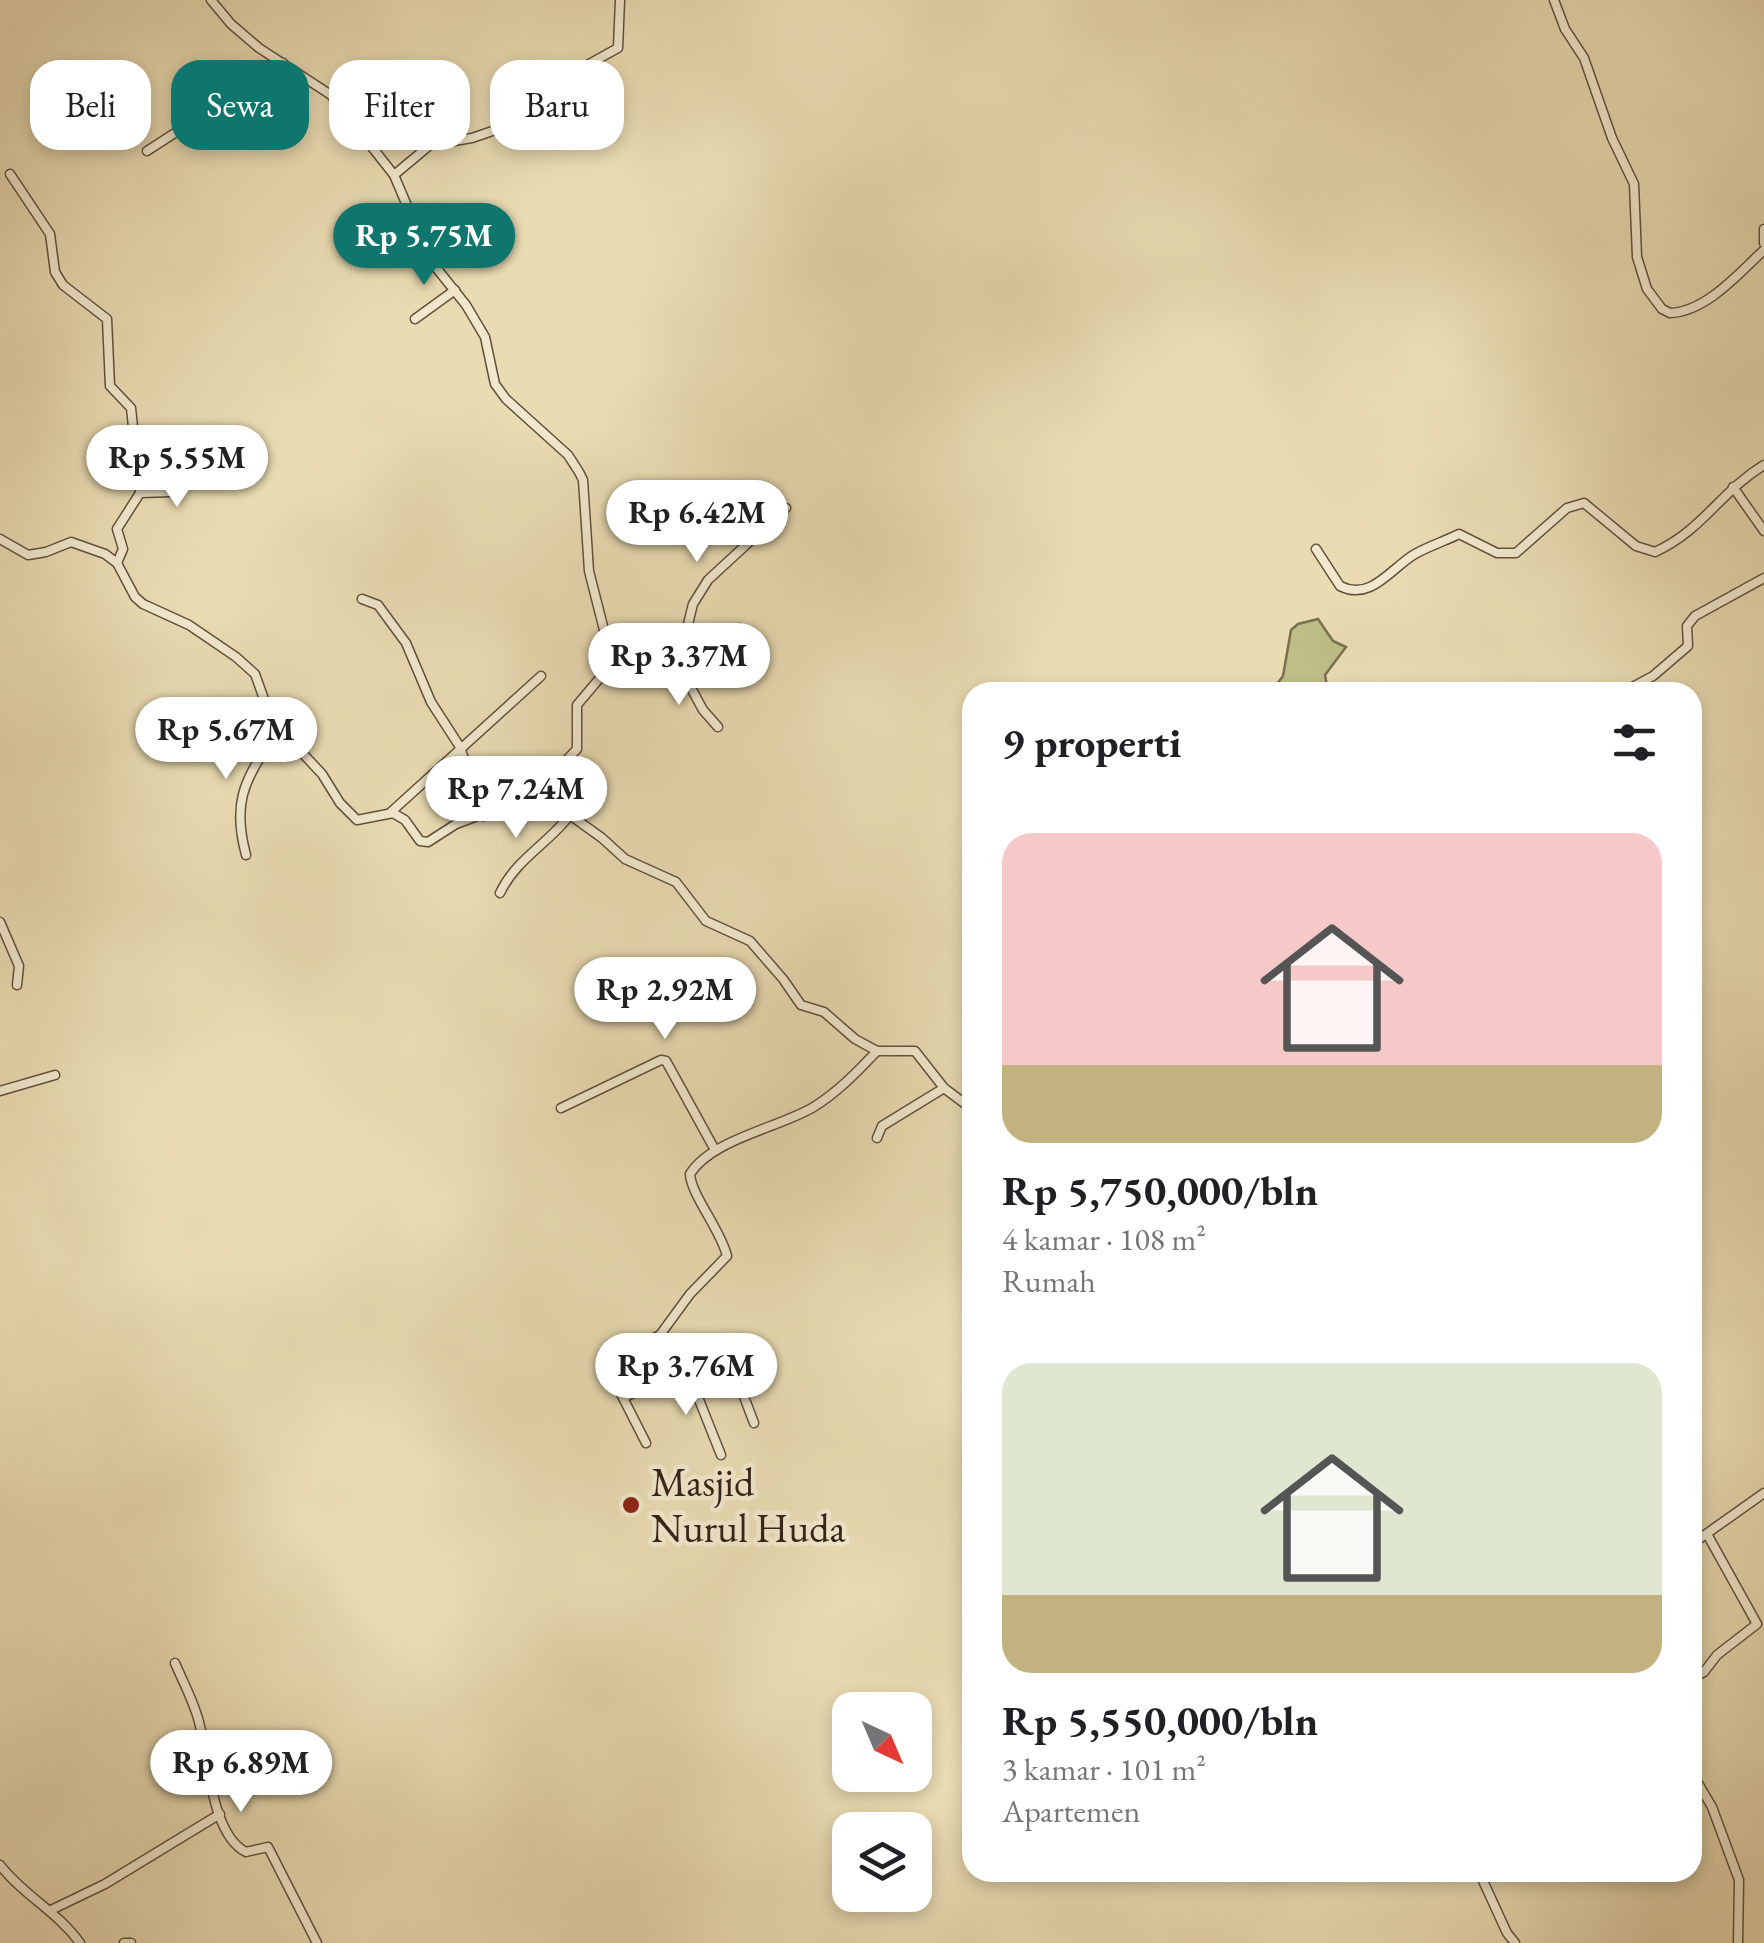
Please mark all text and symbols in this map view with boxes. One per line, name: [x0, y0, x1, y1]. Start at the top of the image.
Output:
chip: Beli: [30, 60, 151, 150]
chip: Sewa: [171, 60, 309, 150]
chip: Filter: [329, 60, 470, 150]
chip: Baru: [490, 60, 624, 150]
pin: Rp 5.75M: [321, 203, 527, 288]
text: Rp 5.75M: [355, 214, 493, 256]
pin: Rp 5.55M: [74, 425, 280, 510]
text: Rp 5.55M: [108, 436, 246, 478]
pin: Rp 6.42M: [594, 480, 800, 565]
text: Rp 6.42M: [628, 491, 766, 533]
pin: Rp 3.37M: [576, 623, 782, 708]
text: Rp 3.37M: [610, 634, 748, 676]
pin: Rp 5.67M: [123, 697, 329, 782]
text: Rp 5.67M: [157, 708, 295, 750]
text: 9 properti: [1002, 715, 1182, 770]
icon: filters: [1607, 715, 1662, 770]
pin: Rp 7.24M: [413, 756, 619, 841]
text: Rp 7.24M: [447, 767, 585, 809]
icon: home: [1242, 898, 1422, 1078]
pin: Rp 2.92M: [562, 957, 768, 1042]
text: Rp 2.92M: [596, 968, 734, 1010]
text: Rp 5,750,000/bln: [1002, 1163, 1318, 1218]
text: 4 kamar · 108 m²: [1002, 1218, 1206, 1260]
text: Rumah: [1002, 1260, 1096, 1302]
pin: Rp 3.76M: [583, 1333, 789, 1418]
text: Rp 3.76M: [617, 1344, 755, 1386]
icon: home: [1242, 1428, 1422, 1608]
place label: Masjid Nurul Huda: [651, 1456, 846, 1554]
marker: Masjid Nurul Huda: [620, 1494, 642, 1516]
north arrow: [832, 1692, 932, 1792]
map controls: [832, 1692, 932, 1912]
text: Rp 5,550,000/bln: [1002, 1693, 1318, 1748]
pin: Rp 6.89M: [138, 1730, 344, 1815]
text: Rp 6.89M: [172, 1741, 310, 1783]
text: 3 kamar · 101 m²: [1002, 1748, 1206, 1790]
text: Apartemen: [1002, 1790, 1140, 1832]
button: layers: [832, 1812, 932, 1912]

